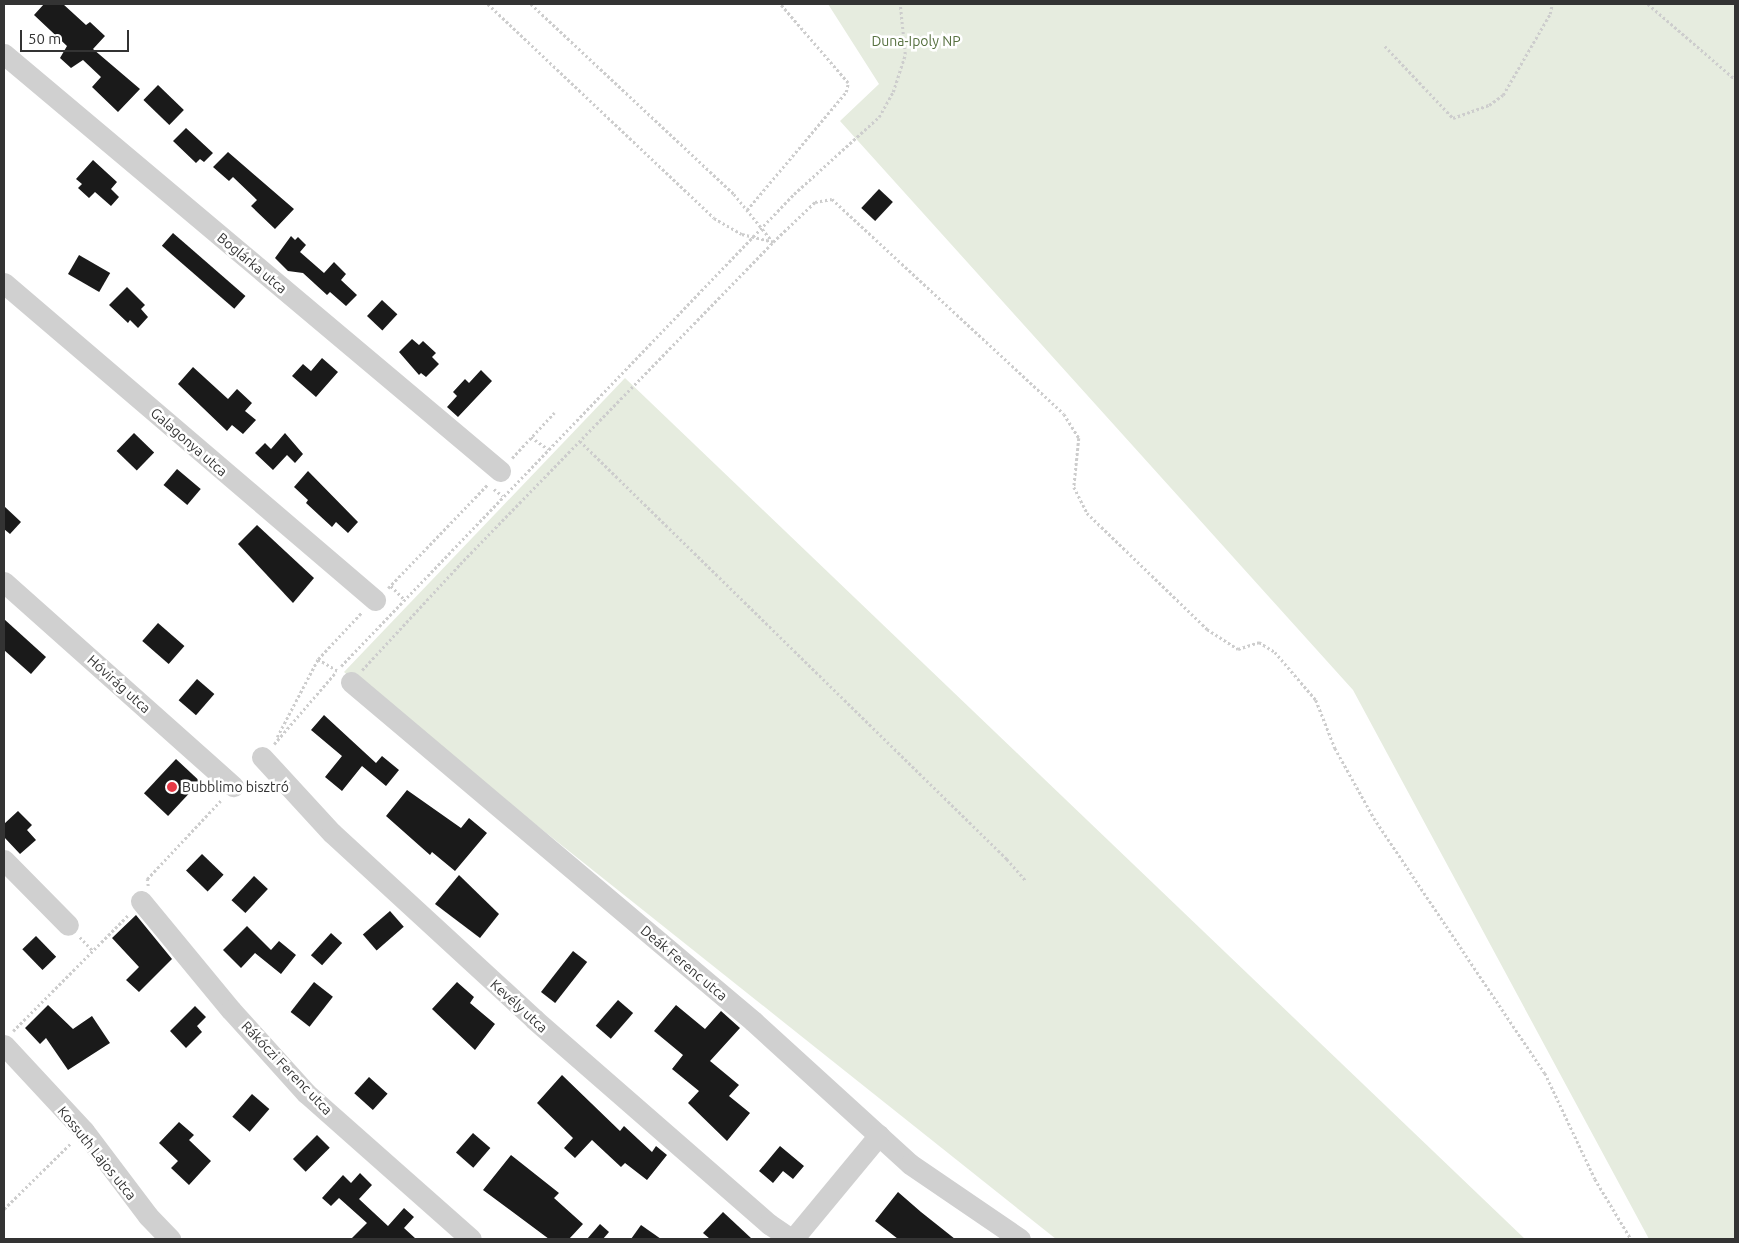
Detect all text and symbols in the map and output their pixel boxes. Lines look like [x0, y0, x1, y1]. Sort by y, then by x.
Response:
scale bar [22, 20, 131, 52]
text: 50 m [28, 30, 61, 47]
park label: Duna-Ipoly NP [871, 33, 961, 49]
street label: Boglárka utca [214, 229, 290, 297]
street label: Galagonya utca [147, 404, 231, 480]
street label: Hóvirág utca [84, 651, 154, 717]
place label: Bubblimo bisztró [182, 779, 289, 795]
marker: Bubblimo bisztró [166, 781, 178, 793]
street label: Deák Ferenc utca [637, 922, 731, 1004]
street label: Kevély utca [487, 976, 551, 1036]
street label: Rákóczi Ferenc utca [238, 1018, 336, 1118]
street label: Kossuth Lajos utca [54, 1103, 140, 1203]

